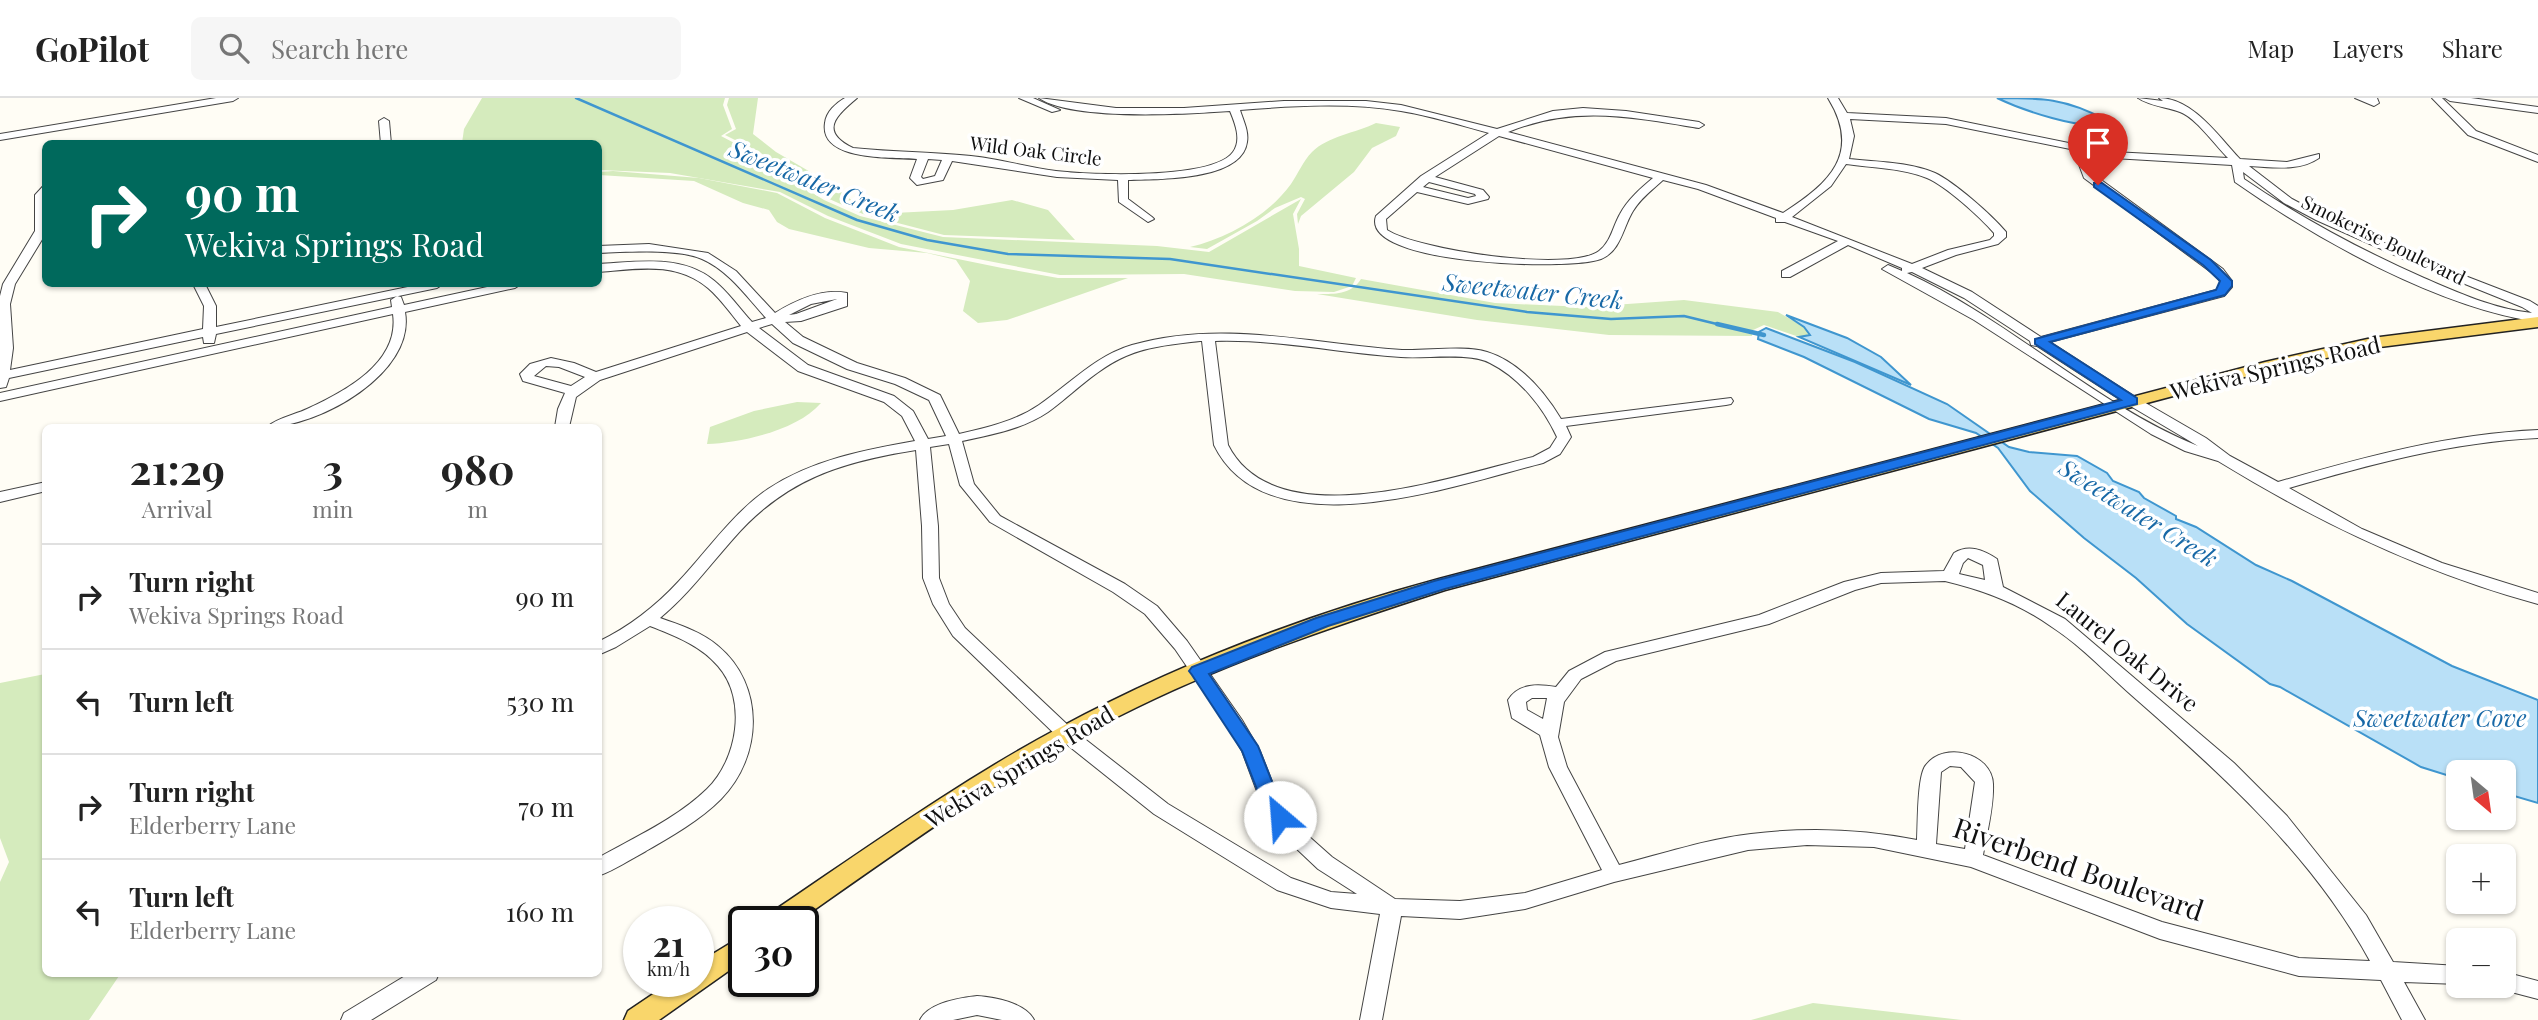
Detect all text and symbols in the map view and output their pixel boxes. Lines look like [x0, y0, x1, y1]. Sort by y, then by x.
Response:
search box [191, 17, 681, 80]
text: GoPilot [35, 26, 149, 70]
icon: search [215, 29, 253, 67]
text: Search here [271, 31, 408, 66]
text: Map [2248, 32, 2294, 64]
text: Layers [2332, 32, 2404, 64]
text: Share [2442, 32, 2503, 64]
pin [2068, 113, 2128, 185]
icon: arrive [2079, 124, 2117, 162]
street label: Wild Oak Circle [968, 129, 1103, 171]
water label: Sweetwater Creek [724, 131, 905, 229]
text: 90 m [185, 159, 299, 224]
icon: right [70, 168, 161, 259]
street label: Smokerise Boulevard [2298, 188, 2470, 290]
text: Wekiva Springs Road [185, 222, 484, 265]
water label: Sweetwater Creek [1440, 265, 1625, 315]
street label: Wekiva Springs Road [2166, 328, 2383, 406]
text: 21:29 [129, 440, 225, 496]
text: 3 [323, 440, 343, 496]
text: 980 [441, 440, 515, 496]
water label: Sweetwater Creek [2053, 450, 2224, 573]
text: Arrival [142, 493, 213, 524]
text: min [312, 493, 353, 524]
text: m [467, 493, 488, 524]
text: Turn right [129, 564, 255, 599]
icon: right [70, 578, 108, 616]
text: 90 m [516, 579, 574, 614]
street label: Laurel Oak Drive [2050, 584, 2206, 718]
text: Wekiva Springs Road [129, 599, 344, 630]
icon: left [70, 683, 108, 721]
text: Turn left [129, 684, 234, 719]
text: 530 m [506, 684, 574, 719]
street label: Wekiva Springs Road [918, 697, 1119, 835]
water label: Sweetwater Cove [2353, 701, 2526, 733]
north arrow [2446, 760, 2516, 830]
map controls [2446, 760, 2516, 998]
text: Turn right [129, 774, 255, 809]
position arrow [1243, 780, 1317, 854]
icon: right [70, 788, 108, 826]
text: 70 m [518, 789, 574, 824]
street label: Riverbend Boulevard [1949, 808, 2209, 928]
text: Elderberry Lane [129, 809, 296, 840]
button: + [2446, 844, 2516, 914]
text: Turn left [129, 879, 234, 914]
icon: left [70, 893, 108, 931]
text: 160 m [506, 894, 574, 929]
speed limit sign: 30 [728, 906, 819, 997]
text: Elderberry Lane [129, 914, 296, 945]
text: 21 [653, 919, 684, 966]
button: − [2446, 928, 2516, 998]
text: km/h [647, 957, 690, 981]

